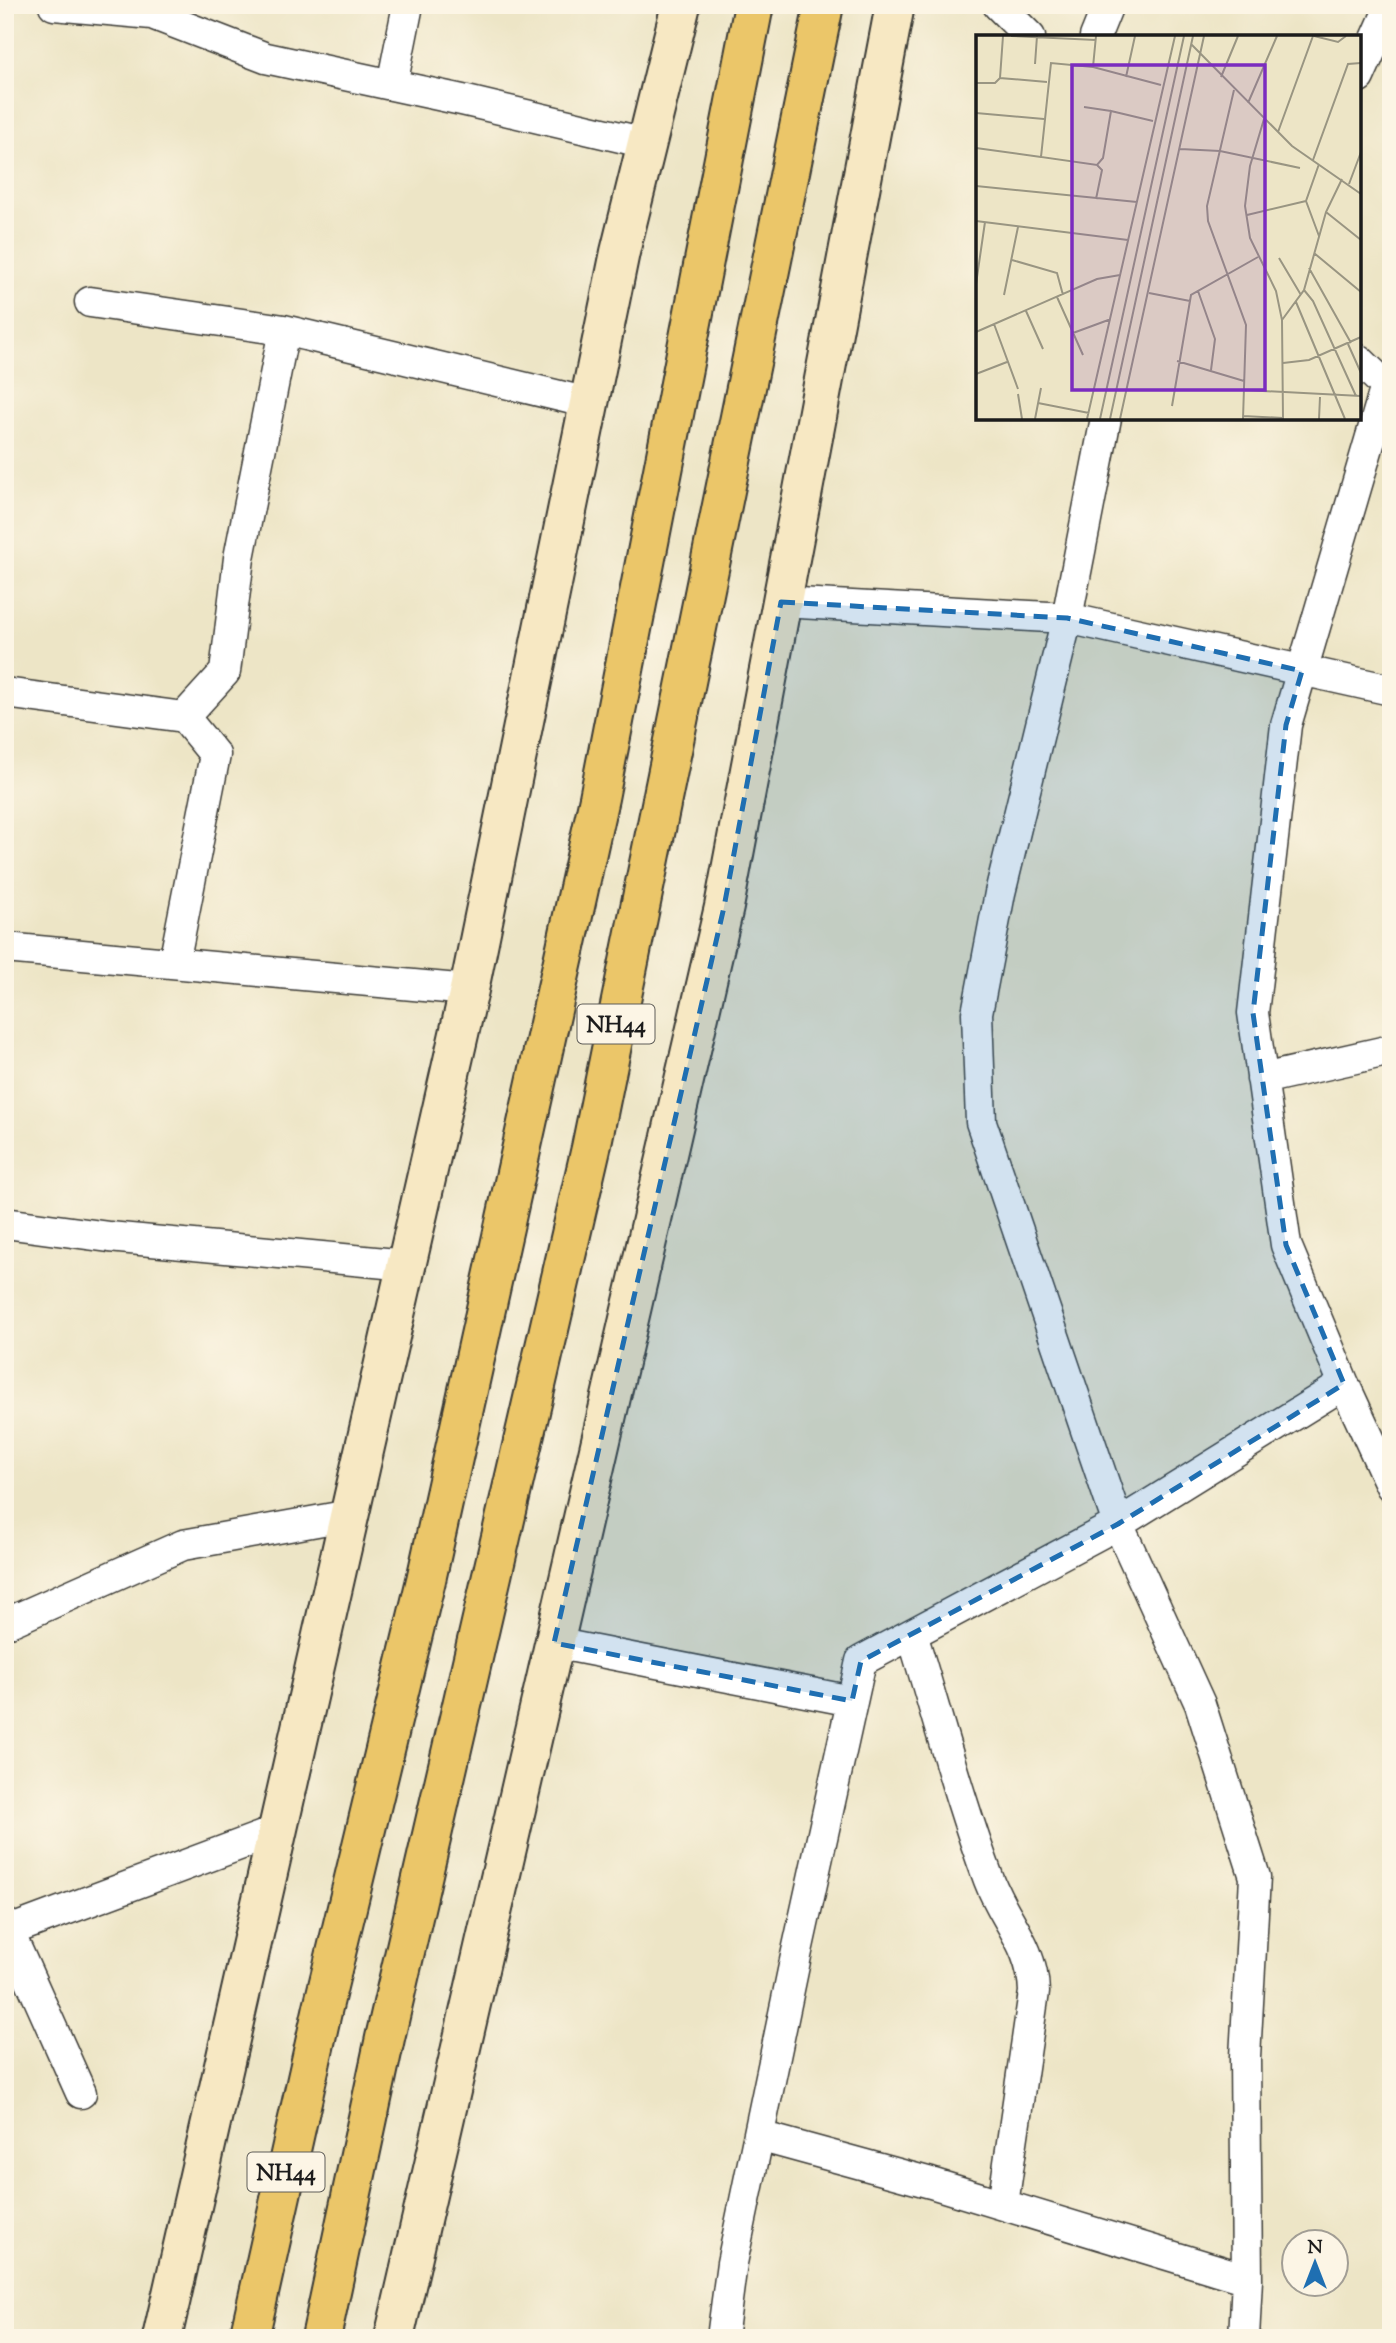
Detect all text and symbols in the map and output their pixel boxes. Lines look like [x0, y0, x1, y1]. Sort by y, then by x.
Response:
inset map [976, 35, 1361, 420]
road number: NH44 [578, 1004, 654, 1044]
road number: NH44 [247, 2152, 324, 2192]
north arrow [1280, 2228, 1350, 2298]
text: N [1307, 2235, 1323, 2262]

